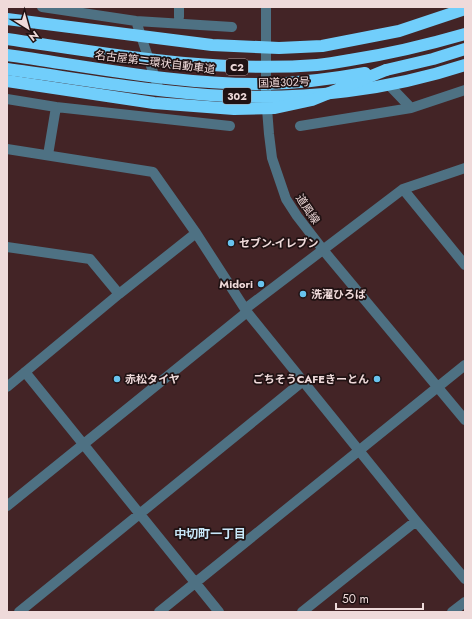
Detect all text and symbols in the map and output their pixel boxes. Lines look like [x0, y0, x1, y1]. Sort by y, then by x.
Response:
north arrow [8, 8, 48, 48]
text: N [26, 27, 42, 45]
street label: 名古屋第二環状自動車道 [94, 47, 216, 77]
road number: C2 [226, 59, 248, 75]
street label: 国道302号 [258, 73, 310, 91]
road number: 302 [223, 88, 251, 104]
street label: 道風線 [292, 191, 324, 227]
place label: セブン-イレブン [239, 235, 318, 251]
marker: セブン-イレブン [226, 238, 236, 248]
place label: Midori [219, 276, 253, 292]
marker: Midori [256, 279, 266, 289]
place label: 洗濯ひろば [311, 286, 366, 302]
marker: 洗濯ひろば [298, 289, 308, 299]
place label: 赤松タイヤ [125, 371, 180, 387]
place label: ごちそうCAFEきーとん [253, 371, 369, 387]
marker: 赤松タイヤ [112, 374, 122, 384]
marker: ごちそうCAFEきーとん [372, 374, 382, 384]
district label: 中切町一丁目 [174, 525, 246, 543]
scale bar [336, 585, 423, 611]
text: 50 m [342, 590, 369, 608]

